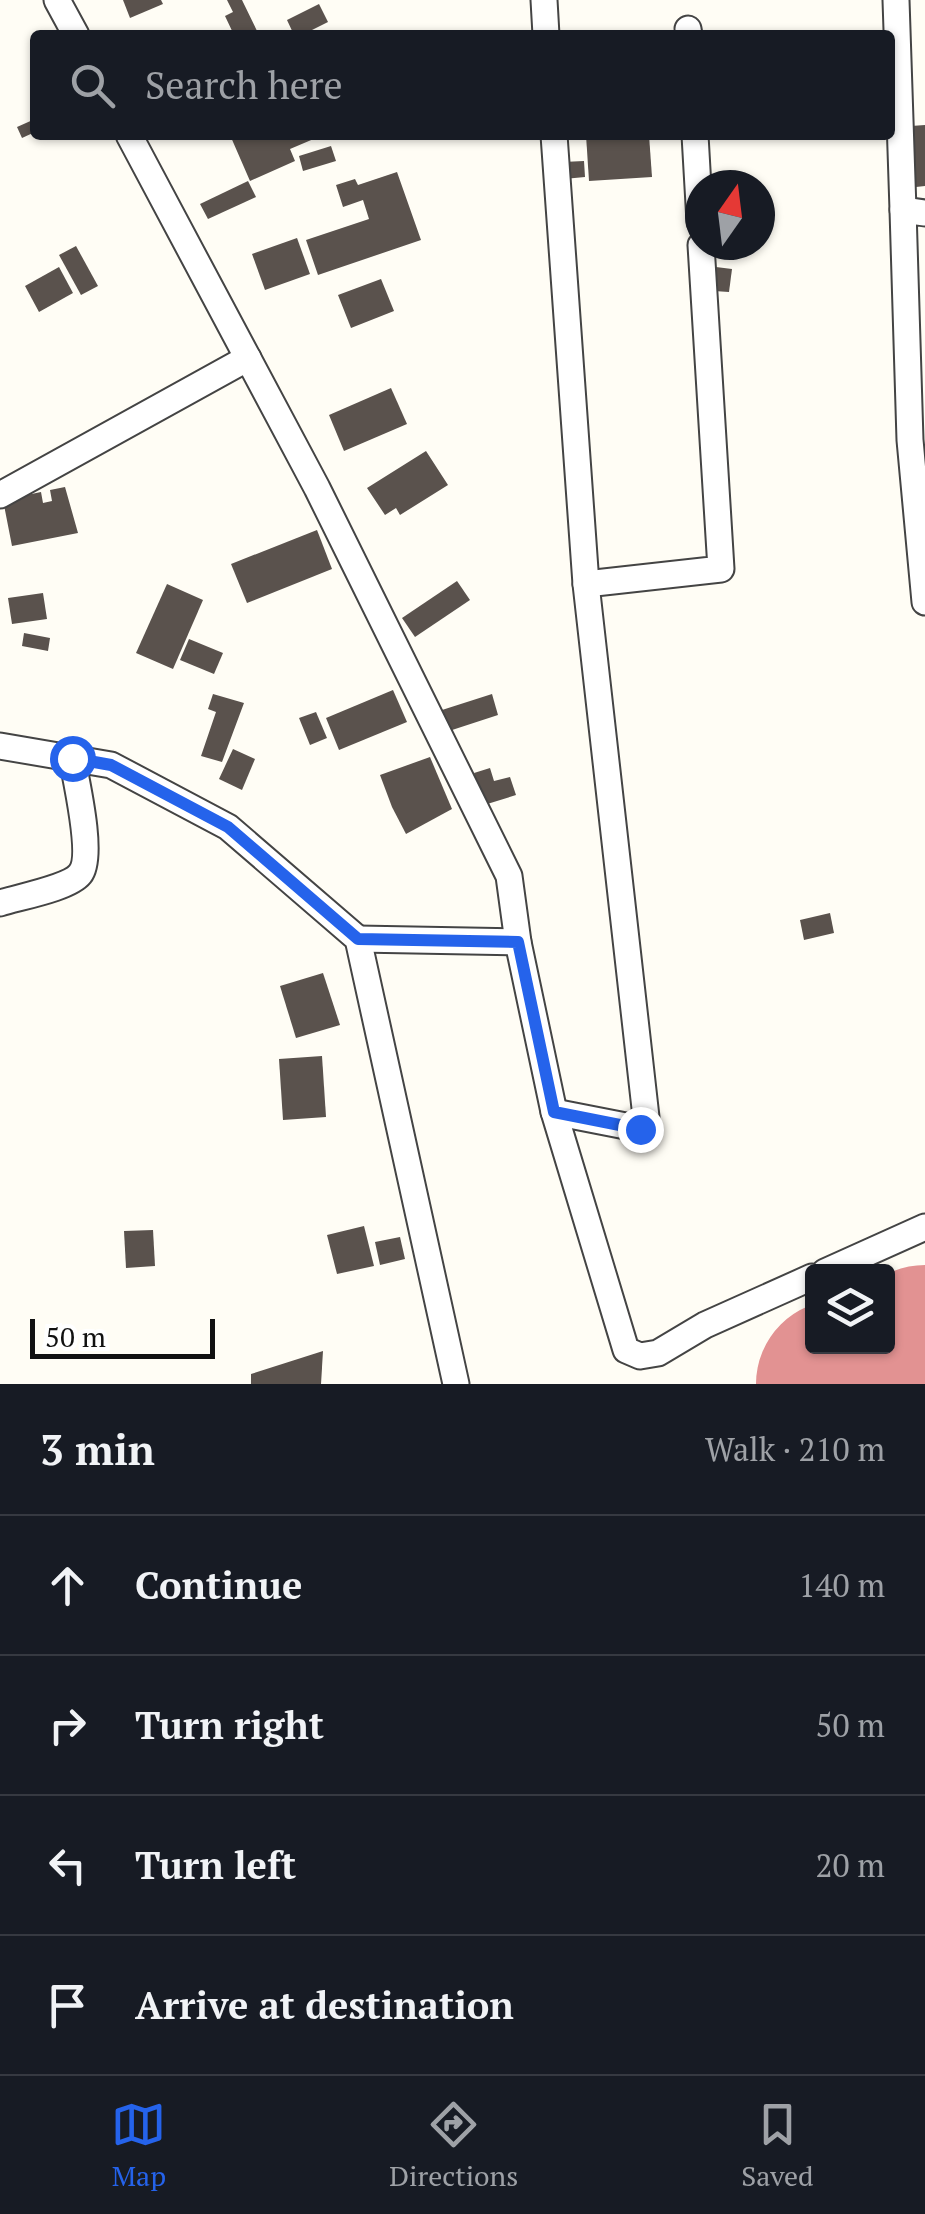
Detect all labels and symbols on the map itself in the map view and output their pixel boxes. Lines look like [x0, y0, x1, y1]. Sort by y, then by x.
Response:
north arrow [685, 170, 775, 260]
route start [50, 736, 96, 782]
route end [618, 1107, 664, 1153]
scale bar [30, 1314, 215, 1358]

